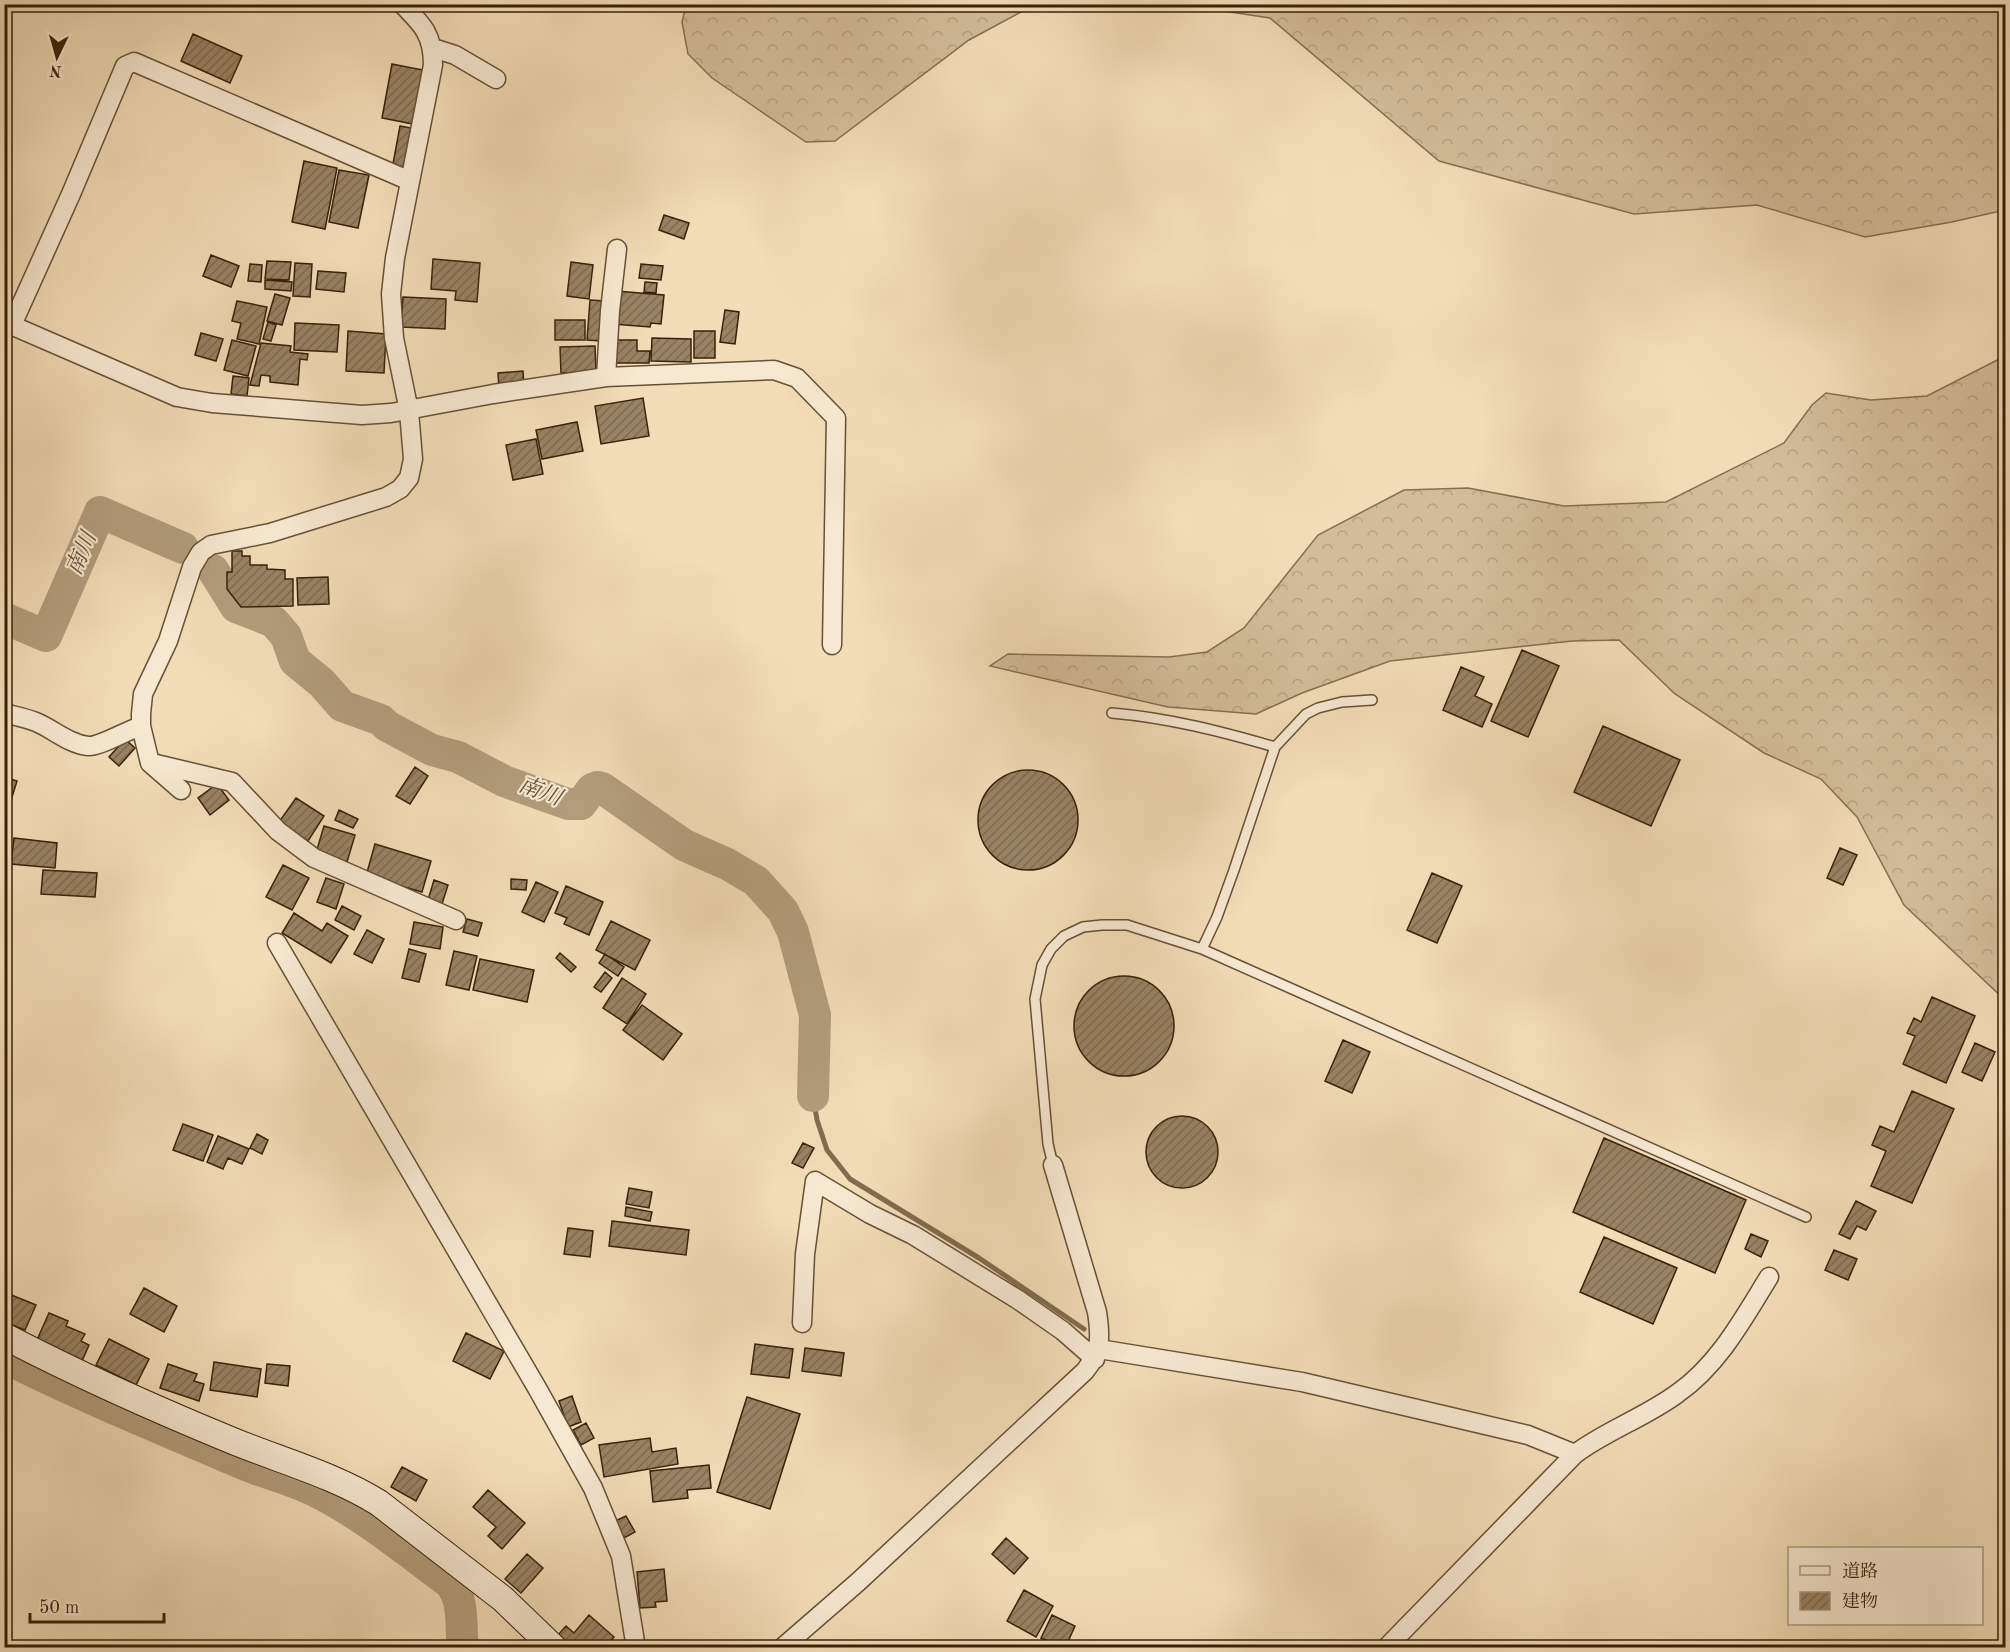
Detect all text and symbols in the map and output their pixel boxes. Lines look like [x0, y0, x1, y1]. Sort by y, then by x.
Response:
north arrow [27, 27, 87, 87]
text: N [48, 61, 63, 78]
water label: 南川 [61, 527, 102, 579]
water label: 南川 [516, 772, 567, 811]
legend [1788, 1547, 1983, 1625]
text: 道路 [1842, 1561, 1878, 1581]
scale bar [30, 1586, 164, 1624]
text: 建物 [1842, 1591, 1878, 1611]
text: 50 m [39, 1599, 79, 1617]

